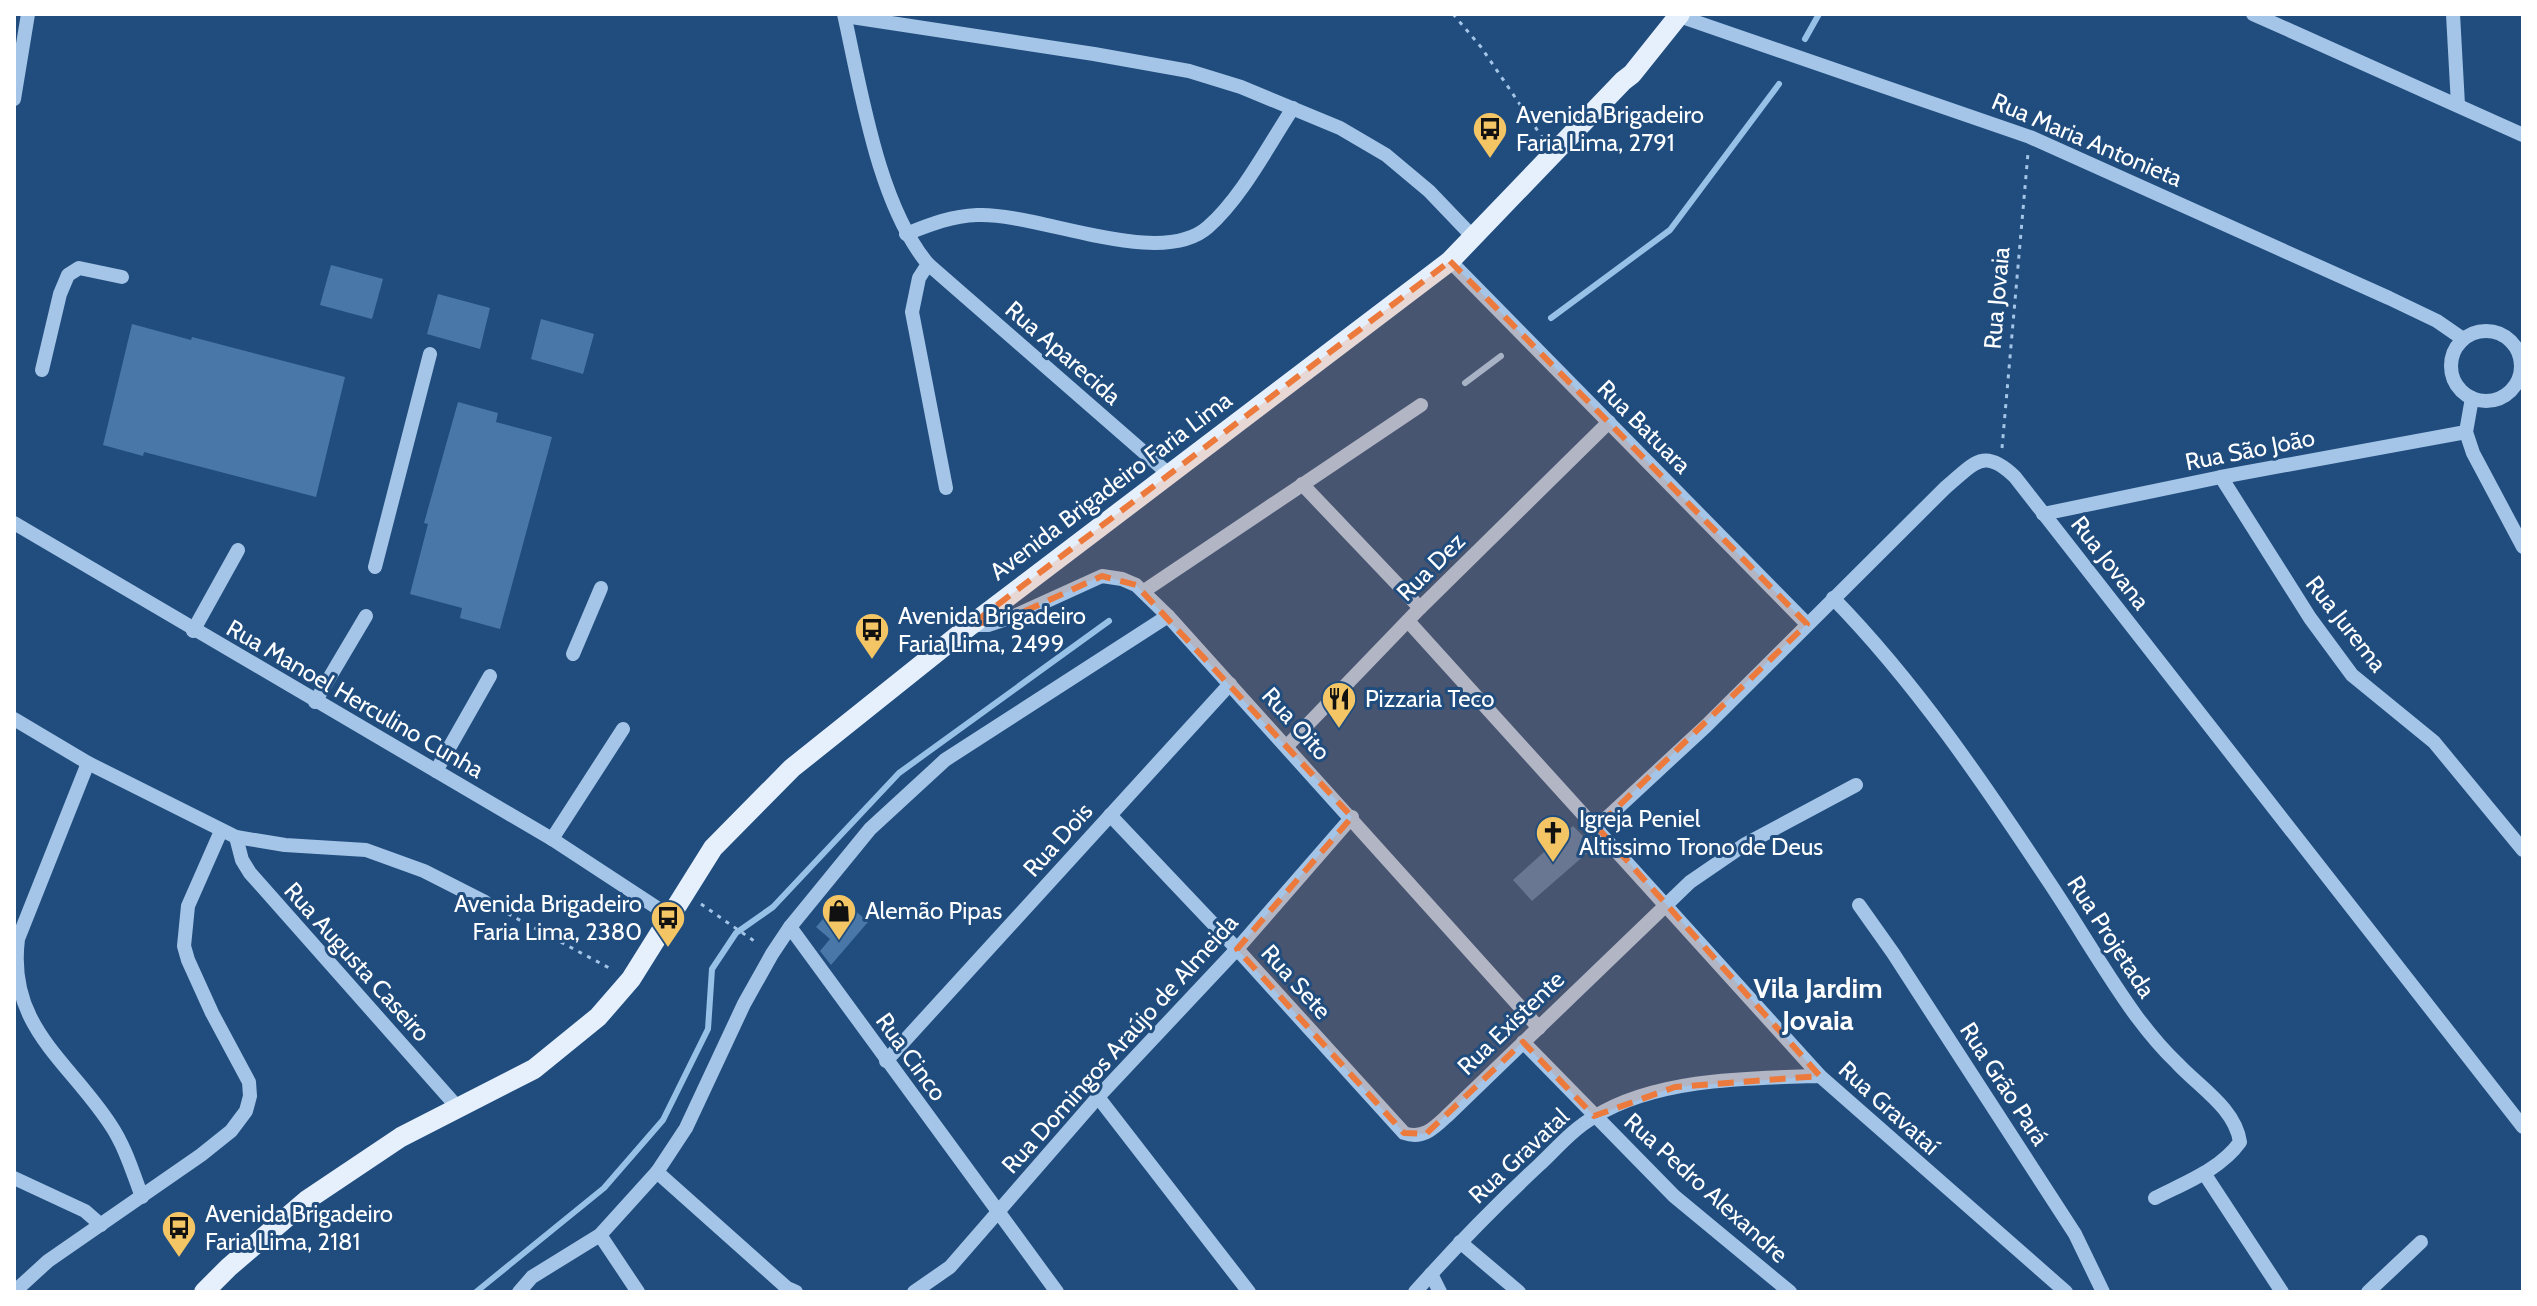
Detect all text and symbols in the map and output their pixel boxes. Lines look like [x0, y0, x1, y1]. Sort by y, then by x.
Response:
street label: Rua Maria Antonieta [1988, 86, 2187, 193]
place label: Avenida Brigadeiro Faria Lima, 2791 [1516, 100, 1704, 157]
bus stop icon: Avenida Brigadeiro Faria Lima, 2791 [1471, 110, 1509, 160]
street label: Rua Jovaia [1978, 245, 2015, 350]
street label: Rua Aparecida [1000, 295, 1127, 411]
street label: Rua Batuara [1592, 374, 1698, 480]
street label: Avenida Brigadeiro Faria Lima [984, 385, 1238, 586]
street label: Rua São João [2183, 423, 2317, 476]
street label: Rua Jovana [2065, 510, 2156, 616]
street label: Rua Dez [1390, 526, 1471, 607]
street label: Rua Jurema [2300, 570, 2393, 678]
place label: Avenida Brigadeiro Faria Lima, 2499 [898, 601, 1086, 658]
bus stop icon: Avenida Brigadeiro Faria Lima, 2499 [853, 611, 891, 661]
street label: Rua Manoel Herculino Cunha [222, 613, 489, 784]
restaurant icon: Pizzaria Teco [1320, 680, 1358, 730]
street label: Rua Oito [1256, 681, 1337, 766]
place label: Pizzaria Teco [1365, 684, 1495, 713]
street label: Rua Dois [1017, 797, 1098, 883]
place label: Igreja Peniel Altissimo Trono de Deus [1579, 804, 1823, 861]
church icon: Igreja Peniel Altissimo Trono de Deus [1534, 814, 1572, 864]
street label: Rua Projetada [2061, 870, 2162, 1004]
street label: Rua Augusta Caseiro [278, 876, 437, 1047]
place label: Avenida Brigadeiro Faria Lima, 2380 [454, 889, 642, 946]
shop icon: Alemão Pipas [820, 892, 858, 942]
place label: Alemão Pipas [865, 896, 1002, 925]
bus stop icon: Avenida Brigadeiro Faria Lima, 2380 [649, 899, 687, 949]
street label: Rua Domingos Araújo de Almeida [996, 908, 1244, 1179]
street label: Rua Sete [1255, 938, 1337, 1025]
street label: Rua Existente [1451, 965, 1570, 1081]
district label: Vila Jardim Jovaia [1753, 971, 1883, 1037]
street label: Rua Cinco [870, 1007, 953, 1106]
street label: Rua Grão Pará [1954, 1017, 2055, 1151]
street label: Rua Gravataí [1833, 1055, 1946, 1160]
street label: Rua Gravatal [1463, 1102, 1575, 1209]
street label: Rua Pedro Alexandre [1619, 1107, 1794, 1269]
place label: Avenida Brigadeiro Faria Lima, 2181 [205, 1199, 393, 1256]
bus stop icon: Avenida Brigadeiro Faria Lima, 2181 [160, 1209, 198, 1259]

